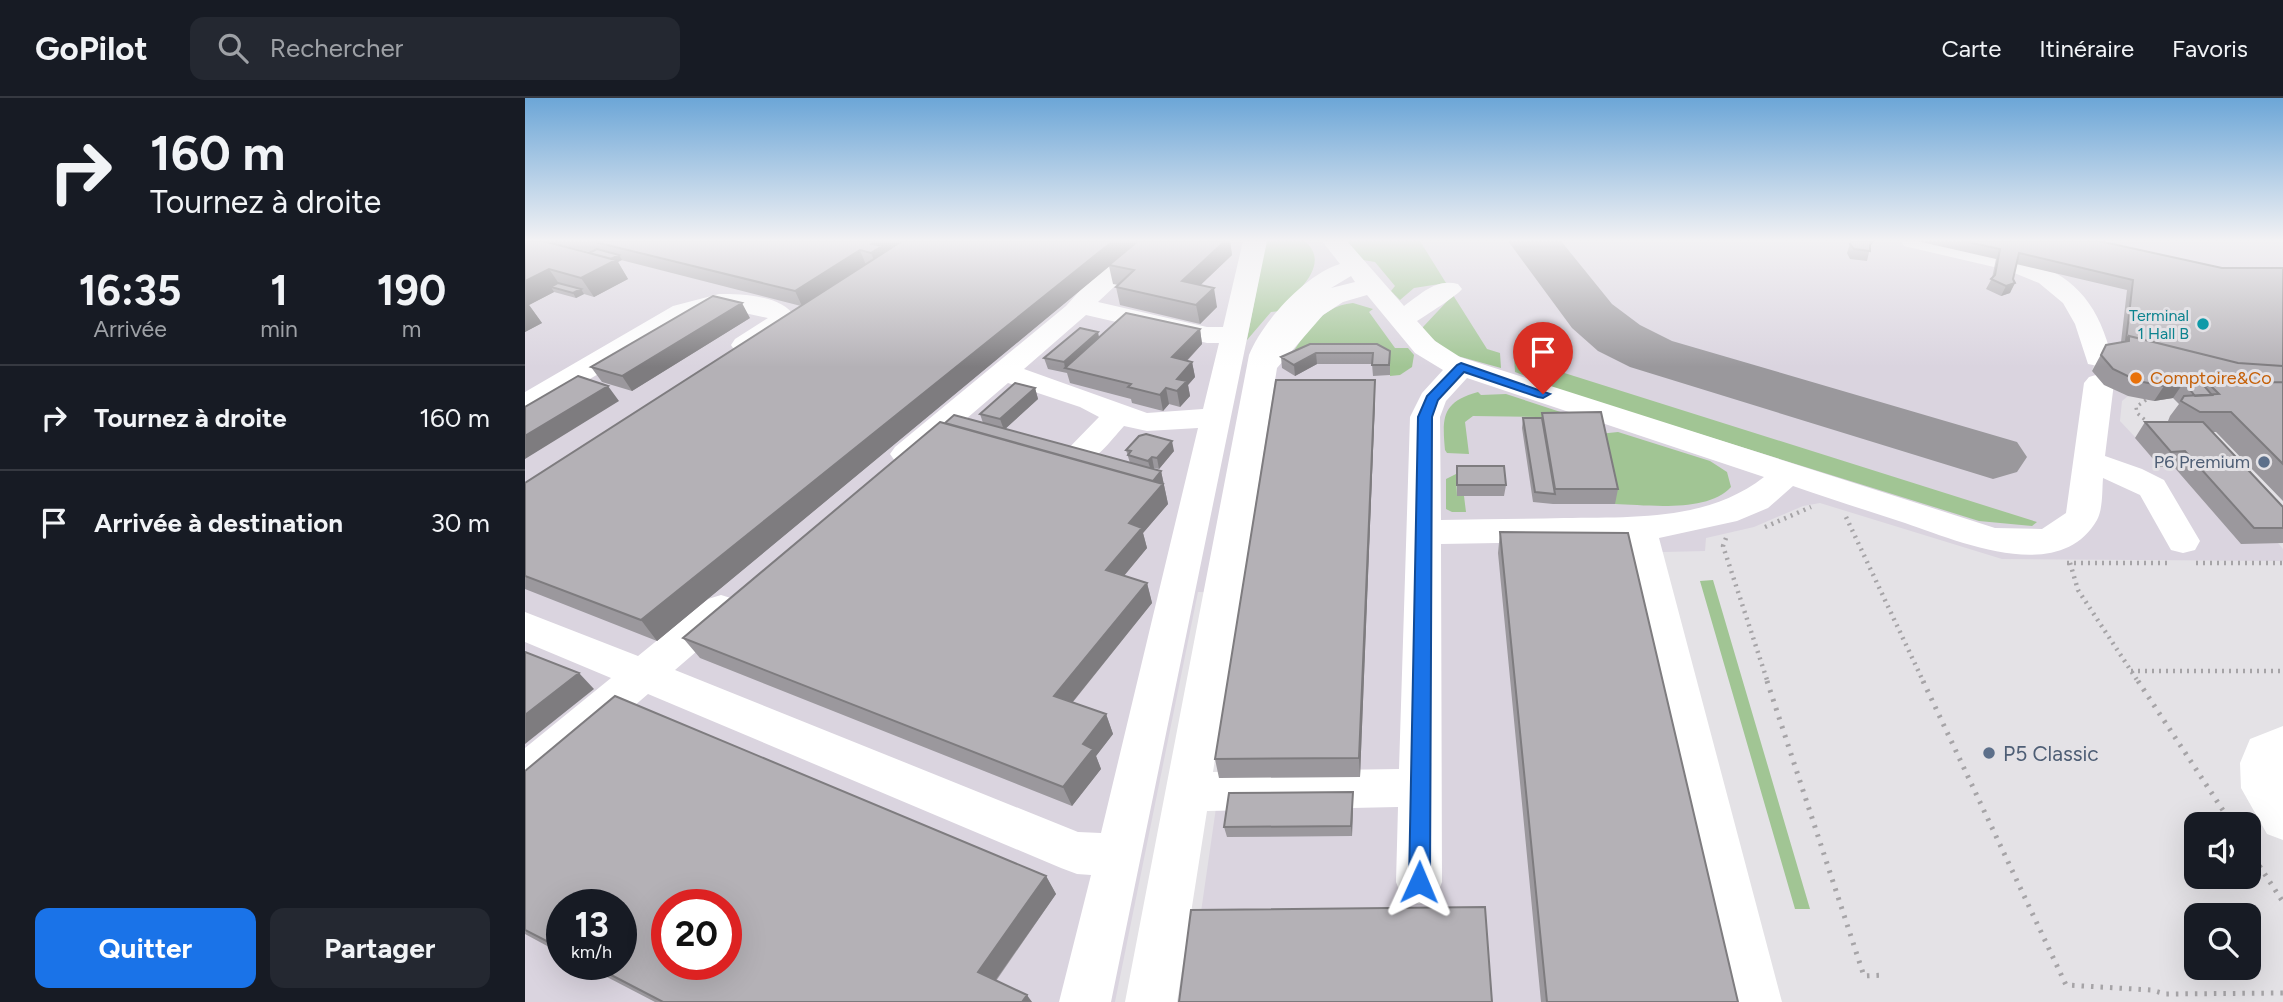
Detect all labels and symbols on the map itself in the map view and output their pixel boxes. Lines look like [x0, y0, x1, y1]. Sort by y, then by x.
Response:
place label: Terminal 1 Hall B [2129, 306, 2189, 343]
marker: Terminal 1 Hall B [2195, 316, 2211, 332]
pin [1513, 322, 1573, 394]
place label: Comptoire&Co [2150, 367, 2272, 389]
marker: Comptoire&Co [2128, 370, 2144, 386]
place label: P6 Premium [2154, 451, 2250, 473]
marker: P6 Premium [2256, 454, 2272, 470]
place label: P5 Classic [2003, 741, 2099, 766]
marker: P5 Classic [1981, 745, 1997, 761]
position arrow [1382, 845, 1456, 919]
speed limit sign: 20 [651, 889, 742, 980]

